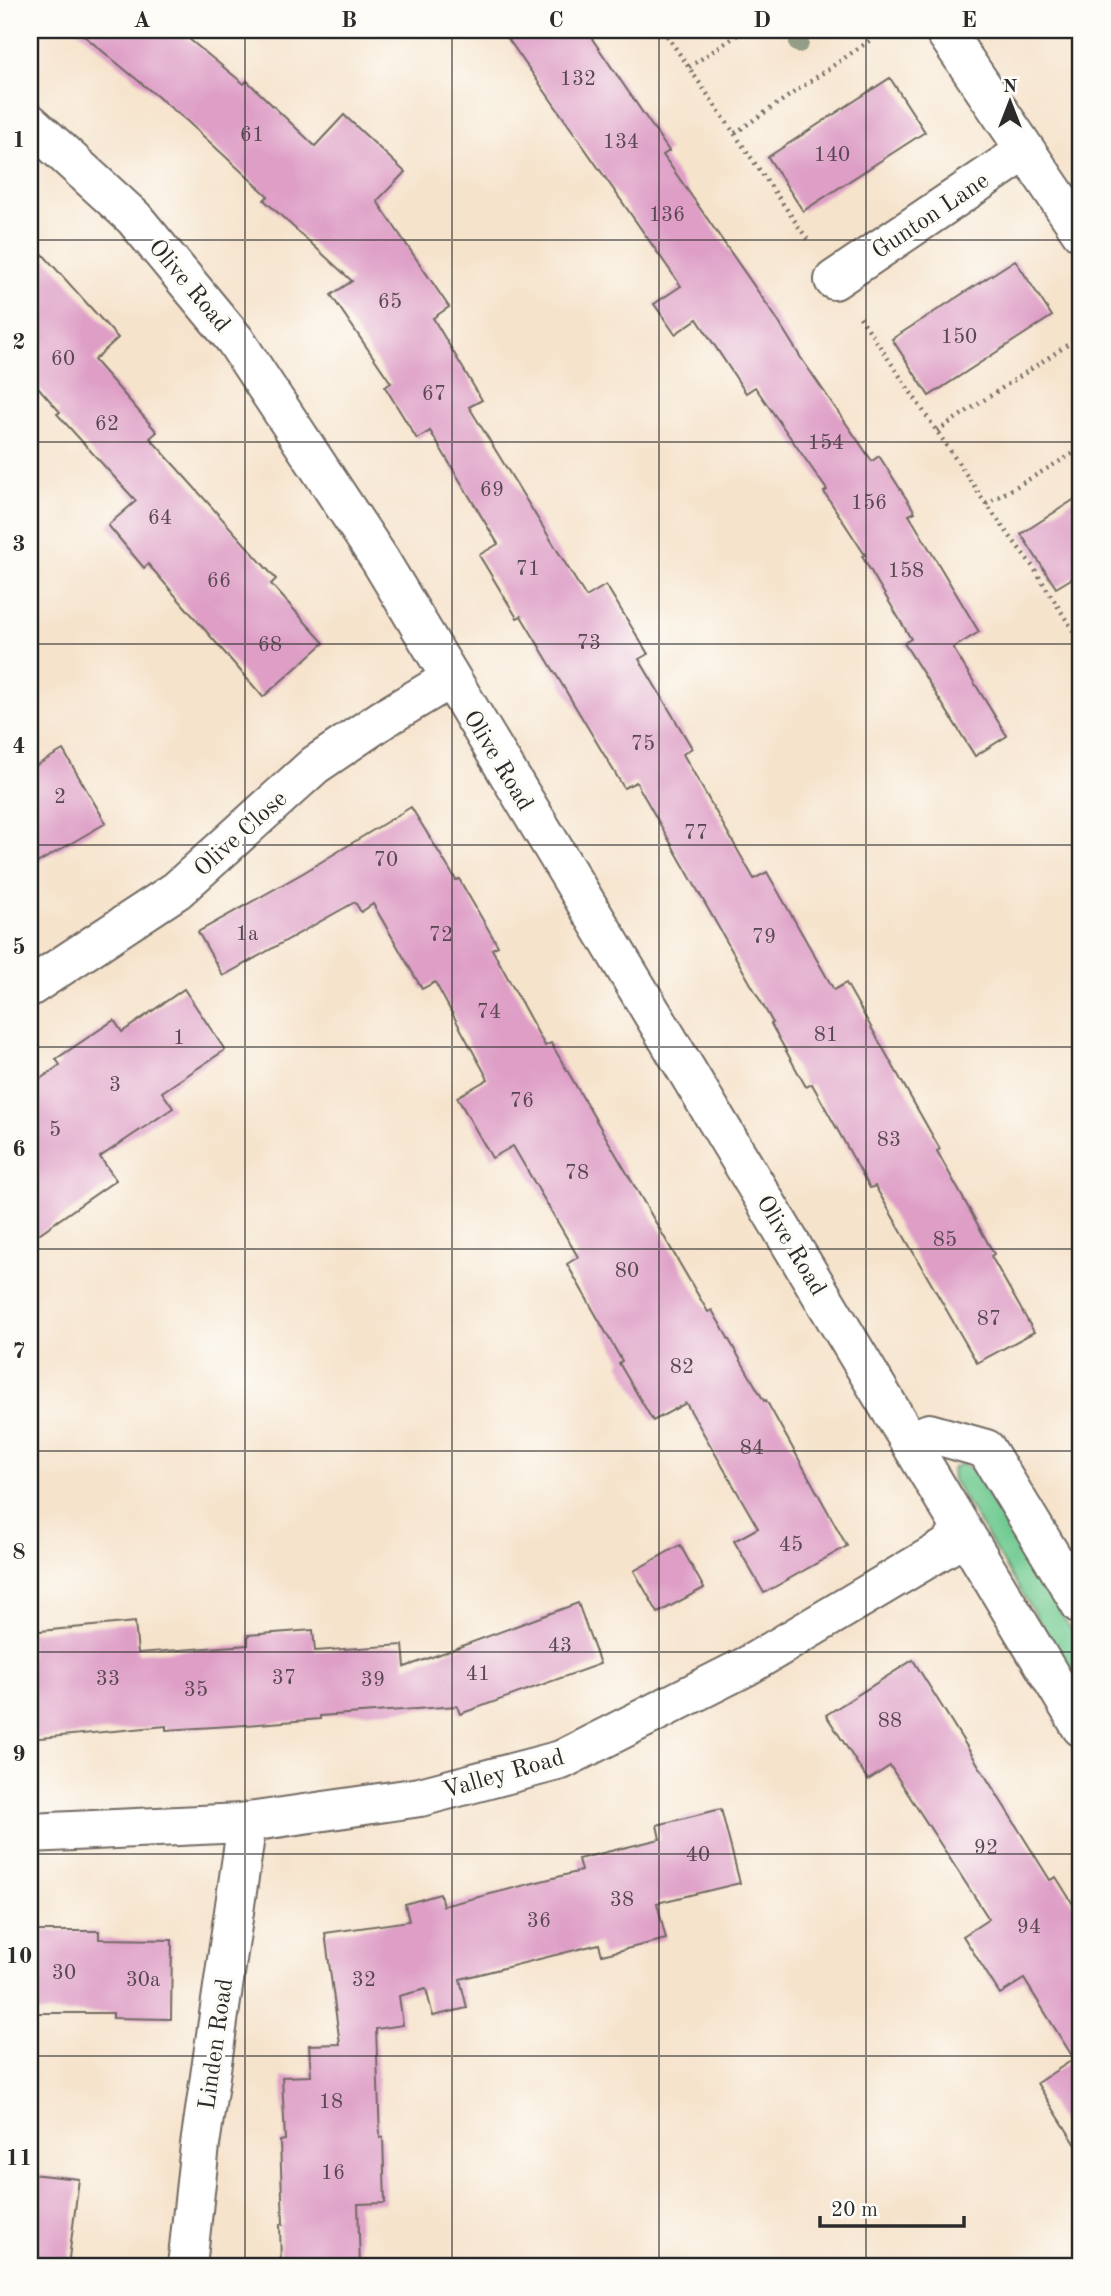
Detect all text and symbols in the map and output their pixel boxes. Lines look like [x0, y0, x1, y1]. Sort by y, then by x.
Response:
text: A [133, 9, 151, 32]
text: B [341, 9, 357, 32]
text: C [548, 9, 564, 32]
text: D [753, 9, 771, 32]
text: E [961, 9, 977, 32]
north arrow [974, 66, 1044, 136]
house number: 132 [560, 69, 596, 90]
text: N [1003, 78, 1018, 97]
house number: 61 [240, 125, 264, 146]
text: 1 [12, 129, 26, 152]
house number: 134 [603, 132, 639, 153]
house number: 140 [814, 145, 850, 166]
street label: Gunton Lane [868, 169, 994, 264]
house number: 136 [649, 205, 685, 226]
street label: Olive Road [143, 235, 234, 337]
house number: 65 [378, 292, 402, 313]
house number: 150 [941, 327, 977, 348]
text: 2 [12, 331, 26, 354]
house number: 60 [51, 349, 75, 370]
house number: 67 [422, 384, 446, 405]
house number: 62 [95, 414, 119, 435]
house number: 154 [808, 433, 844, 454]
house number: 69 [480, 480, 504, 501]
house number: 156 [851, 493, 887, 514]
house number: 64 [148, 508, 172, 529]
text: 3 [12, 533, 26, 556]
house number: 71 [516, 559, 540, 580]
house number: 158 [888, 561, 924, 582]
house number: 66 [207, 571, 231, 592]
house number: 73 [577, 633, 601, 654]
house number: 68 [258, 635, 282, 656]
street label: Olive Road [458, 707, 537, 815]
house number: 75 [631, 734, 655, 755]
text: 4 [12, 735, 26, 758]
house number: 2 [54, 787, 66, 808]
street label: Olive Close [191, 787, 292, 882]
house number: 77 [684, 823, 708, 844]
house number: 70 [374, 850, 398, 871]
house number: 1a [236, 924, 258, 945]
house number: 72 [429, 925, 453, 946]
house number: 79 [752, 927, 776, 948]
text: 5 [12, 936, 26, 959]
house number: 74 [477, 1002, 501, 1023]
house number: 81 [814, 1025, 838, 1046]
house number: 1 [173, 1028, 185, 1049]
house number: 3 [109, 1075, 121, 1096]
house number: 76 [510, 1091, 534, 1112]
house number: 5 [49, 1120, 61, 1141]
house number: 83 [877, 1130, 901, 1151]
text: 6 [12, 1138, 26, 1161]
house number: 78 [565, 1163, 589, 1184]
street label: Olive Road [751, 1192, 830, 1300]
house number: 85 [933, 1230, 957, 1251]
house number: 80 [615, 1261, 639, 1282]
house number: 87 [977, 1309, 1001, 1330]
text: 7 [12, 1340, 26, 1363]
house number: 82 [670, 1357, 694, 1378]
house number: 84 [740, 1438, 764, 1459]
house number: 45 [779, 1535, 803, 1556]
text: 8 [12, 1541, 26, 1564]
house number: 43 [548, 1636, 572, 1657]
house number: 41 [466, 1664, 490, 1685]
house number: 37 [272, 1668, 296, 1689]
house number: 33 [96, 1669, 120, 1690]
house number: 39 [361, 1670, 385, 1691]
house number: 35 [184, 1680, 208, 1701]
house number: 88 [878, 1711, 902, 1732]
text: 9 [12, 1743, 26, 1766]
street label: Valley Road [440, 1746, 567, 1804]
house number: 92 [974, 1838, 998, 1859]
house number: 40 [686, 1845, 710, 1866]
house number: 38 [610, 1890, 634, 1911]
house number: 36 [527, 1911, 551, 1932]
house number: 94 [1017, 1917, 1041, 1938]
text: 10 [6, 1945, 32, 1968]
house number: 30 [52, 1963, 76, 1984]
house number: 30a [126, 1970, 160, 1991]
house number: 32 [352, 1970, 376, 1991]
street label: Linden Road [196, 1977, 238, 2111]
house number: 18 [319, 2092, 343, 2113]
text: 11 [6, 2147, 32, 2170]
house number: 16 [321, 2163, 345, 2184]
scale bar [820, 2184, 964, 2228]
text: 20 m [831, 2200, 878, 2221]

